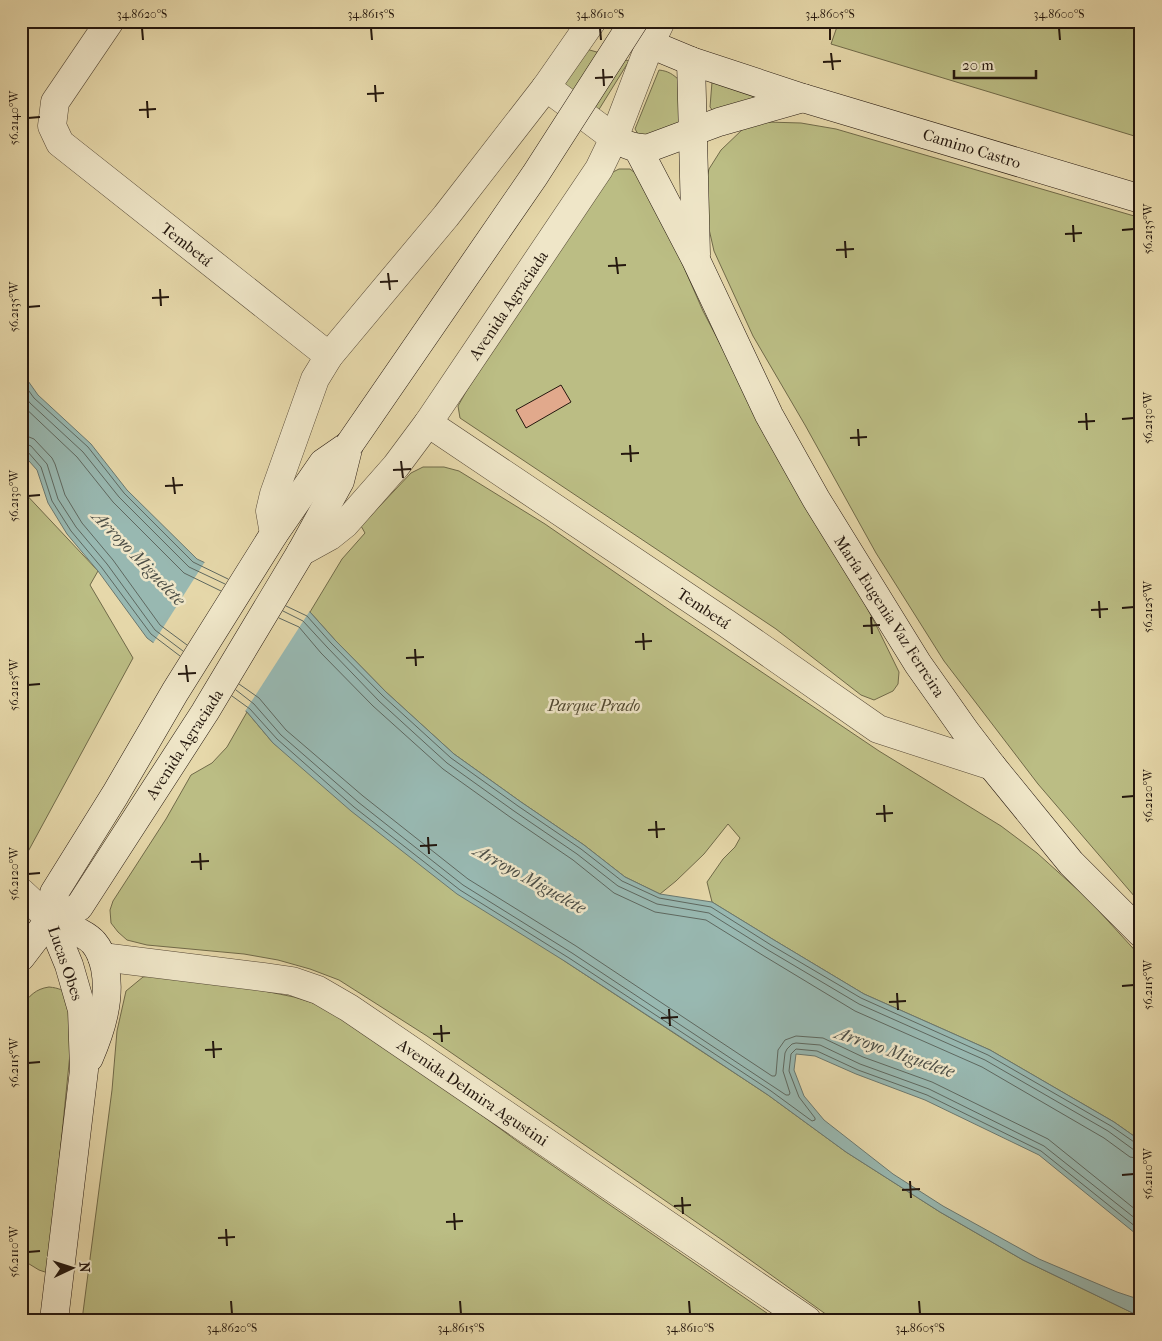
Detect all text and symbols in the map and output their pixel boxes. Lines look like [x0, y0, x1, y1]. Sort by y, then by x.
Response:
text: 34.8620°S [117, 7, 167, 21]
text: 34.8615°S [347, 7, 395, 21]
text: 34.8610°S [576, 7, 624, 21]
text: 34.8605°S [805, 7, 855, 21]
text: 34.8600°S [1034, 7, 1084, 21]
scale bar [954, 48, 1037, 80]
text: 20 m [962, 56, 994, 74]
text: 56.2140°W [7, 90, 21, 145]
street label: Camino Castro [921, 125, 1023, 172]
text: 56.2135°W [1141, 202, 1155, 254]
street label: Tembetá [157, 218, 217, 271]
street label: Avenida Agraciada [464, 247, 552, 364]
text: 56.2135°W [7, 280, 21, 332]
text: 56.2130°W [1141, 391, 1155, 444]
text: 56.2130°W [7, 469, 21, 522]
water label: Arroyo Miguelete [86, 505, 190, 611]
street label: María Eugenia Vaz Ferreira [830, 532, 949, 701]
text: 56.2125°W [1141, 580, 1155, 633]
street label: Tembetá [674, 584, 734, 633]
text: 56.2125°W [7, 658, 21, 711]
street label: Avenida Agraciada [141, 685, 227, 804]
park label: Parque Prado [547, 696, 641, 715]
text: 56.2120°W [1141, 768, 1155, 823]
water label: Arroyo Miguelete [469, 839, 590, 919]
text: 56.2120°W [7, 846, 21, 901]
street label: Lucas Obes [44, 924, 87, 1003]
text: 56.2115°W [1141, 959, 1155, 1010]
water label: Arroyo Miguelete [831, 1022, 958, 1083]
street label: Avenida Delmira Agustini [393, 1034, 552, 1150]
text: 56.2115°W [7, 1037, 21, 1088]
text: 56.2110°W [1141, 1147, 1155, 1200]
text: 56.2110°W [7, 1225, 21, 1278]
north arrow [48, 1244, 98, 1294]
text: N [76, 1261, 93, 1273]
text: 34.8620°S [207, 1321, 257, 1335]
text: 34.8615°S [437, 1321, 485, 1335]
text: 34.8610°S [666, 1321, 714, 1335]
text: 34.8605°S [895, 1321, 945, 1335]

